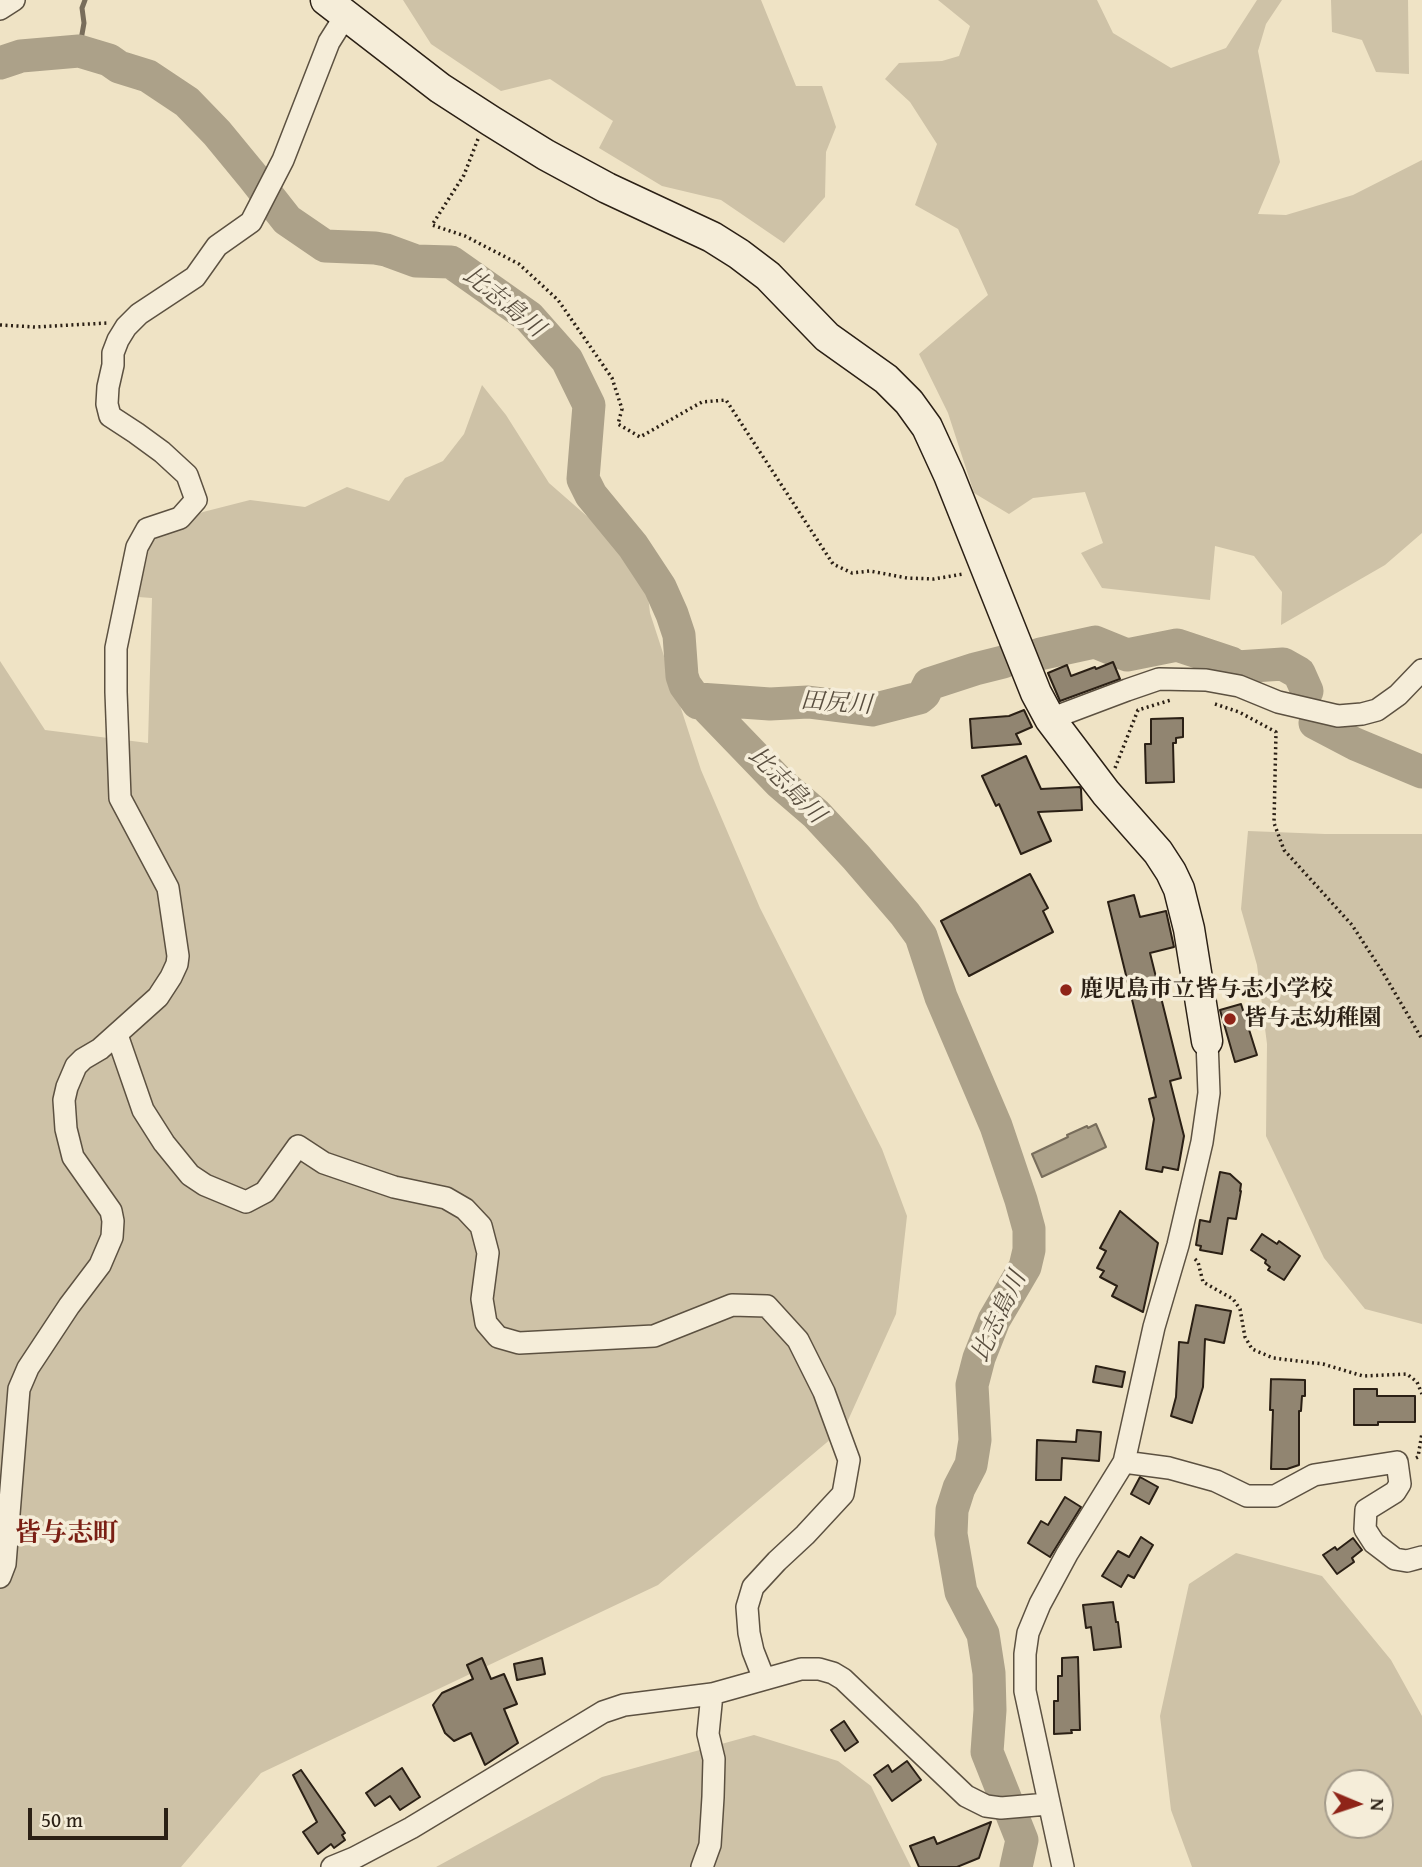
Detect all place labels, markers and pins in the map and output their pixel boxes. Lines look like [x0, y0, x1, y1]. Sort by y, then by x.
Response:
place label: 鹿児島市立皆与志小学校 [1080, 976, 1333, 1004]
marker: 鹿児島市立皆与志小学校 [1058, 982, 1074, 998]
place label: 皆与志幼稚園 [1244, 1005, 1382, 1033]
marker: 皆与志幼稚園 [1222, 1011, 1238, 1027]

